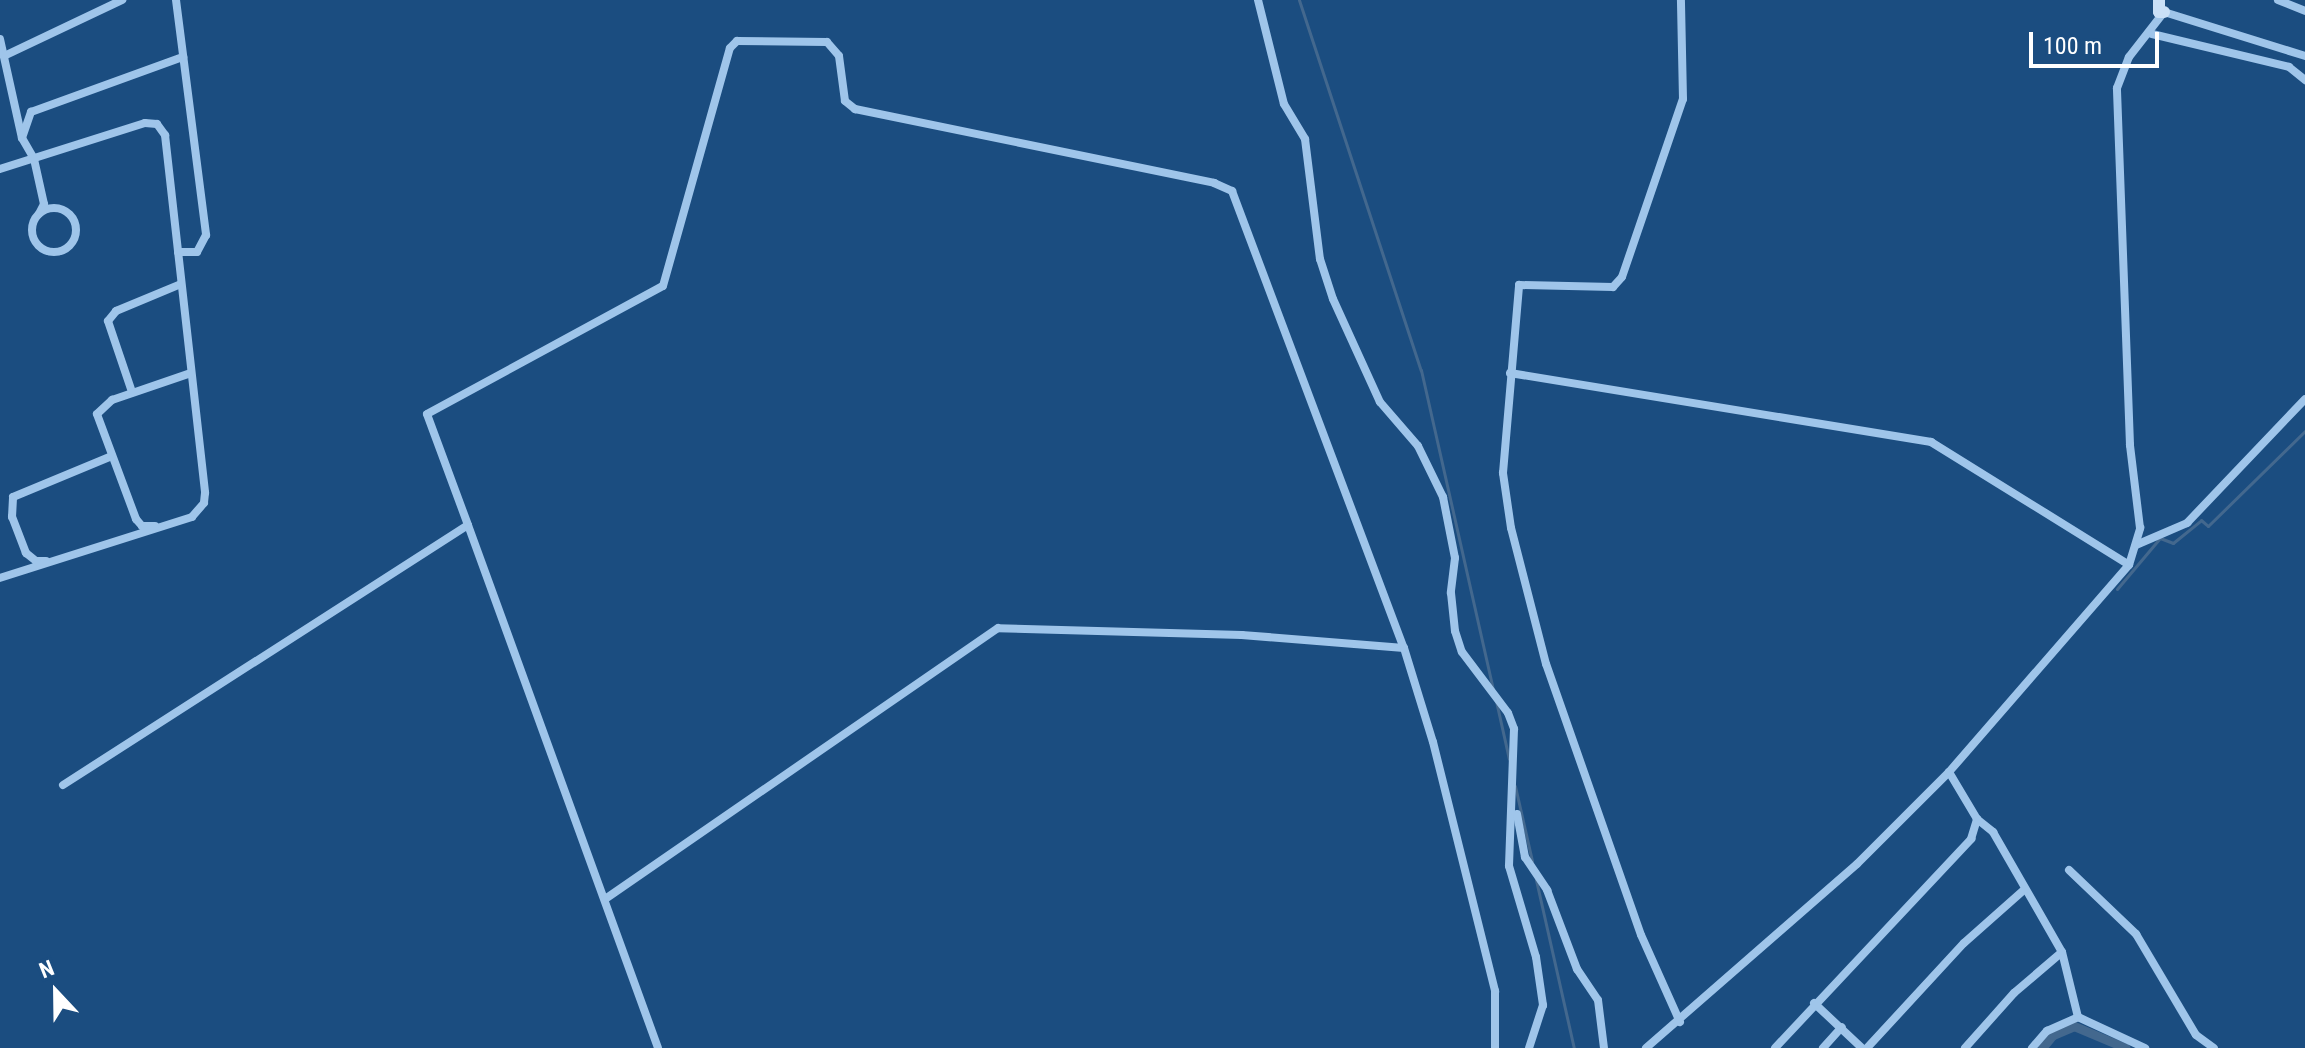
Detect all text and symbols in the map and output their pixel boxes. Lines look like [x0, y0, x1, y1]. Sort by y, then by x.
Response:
scale bar [2033, 16, 2163, 66]
text: 100 m [2043, 32, 2102, 60]
north arrow [16, 952, 96, 1032]
text: N [36, 955, 58, 983]

